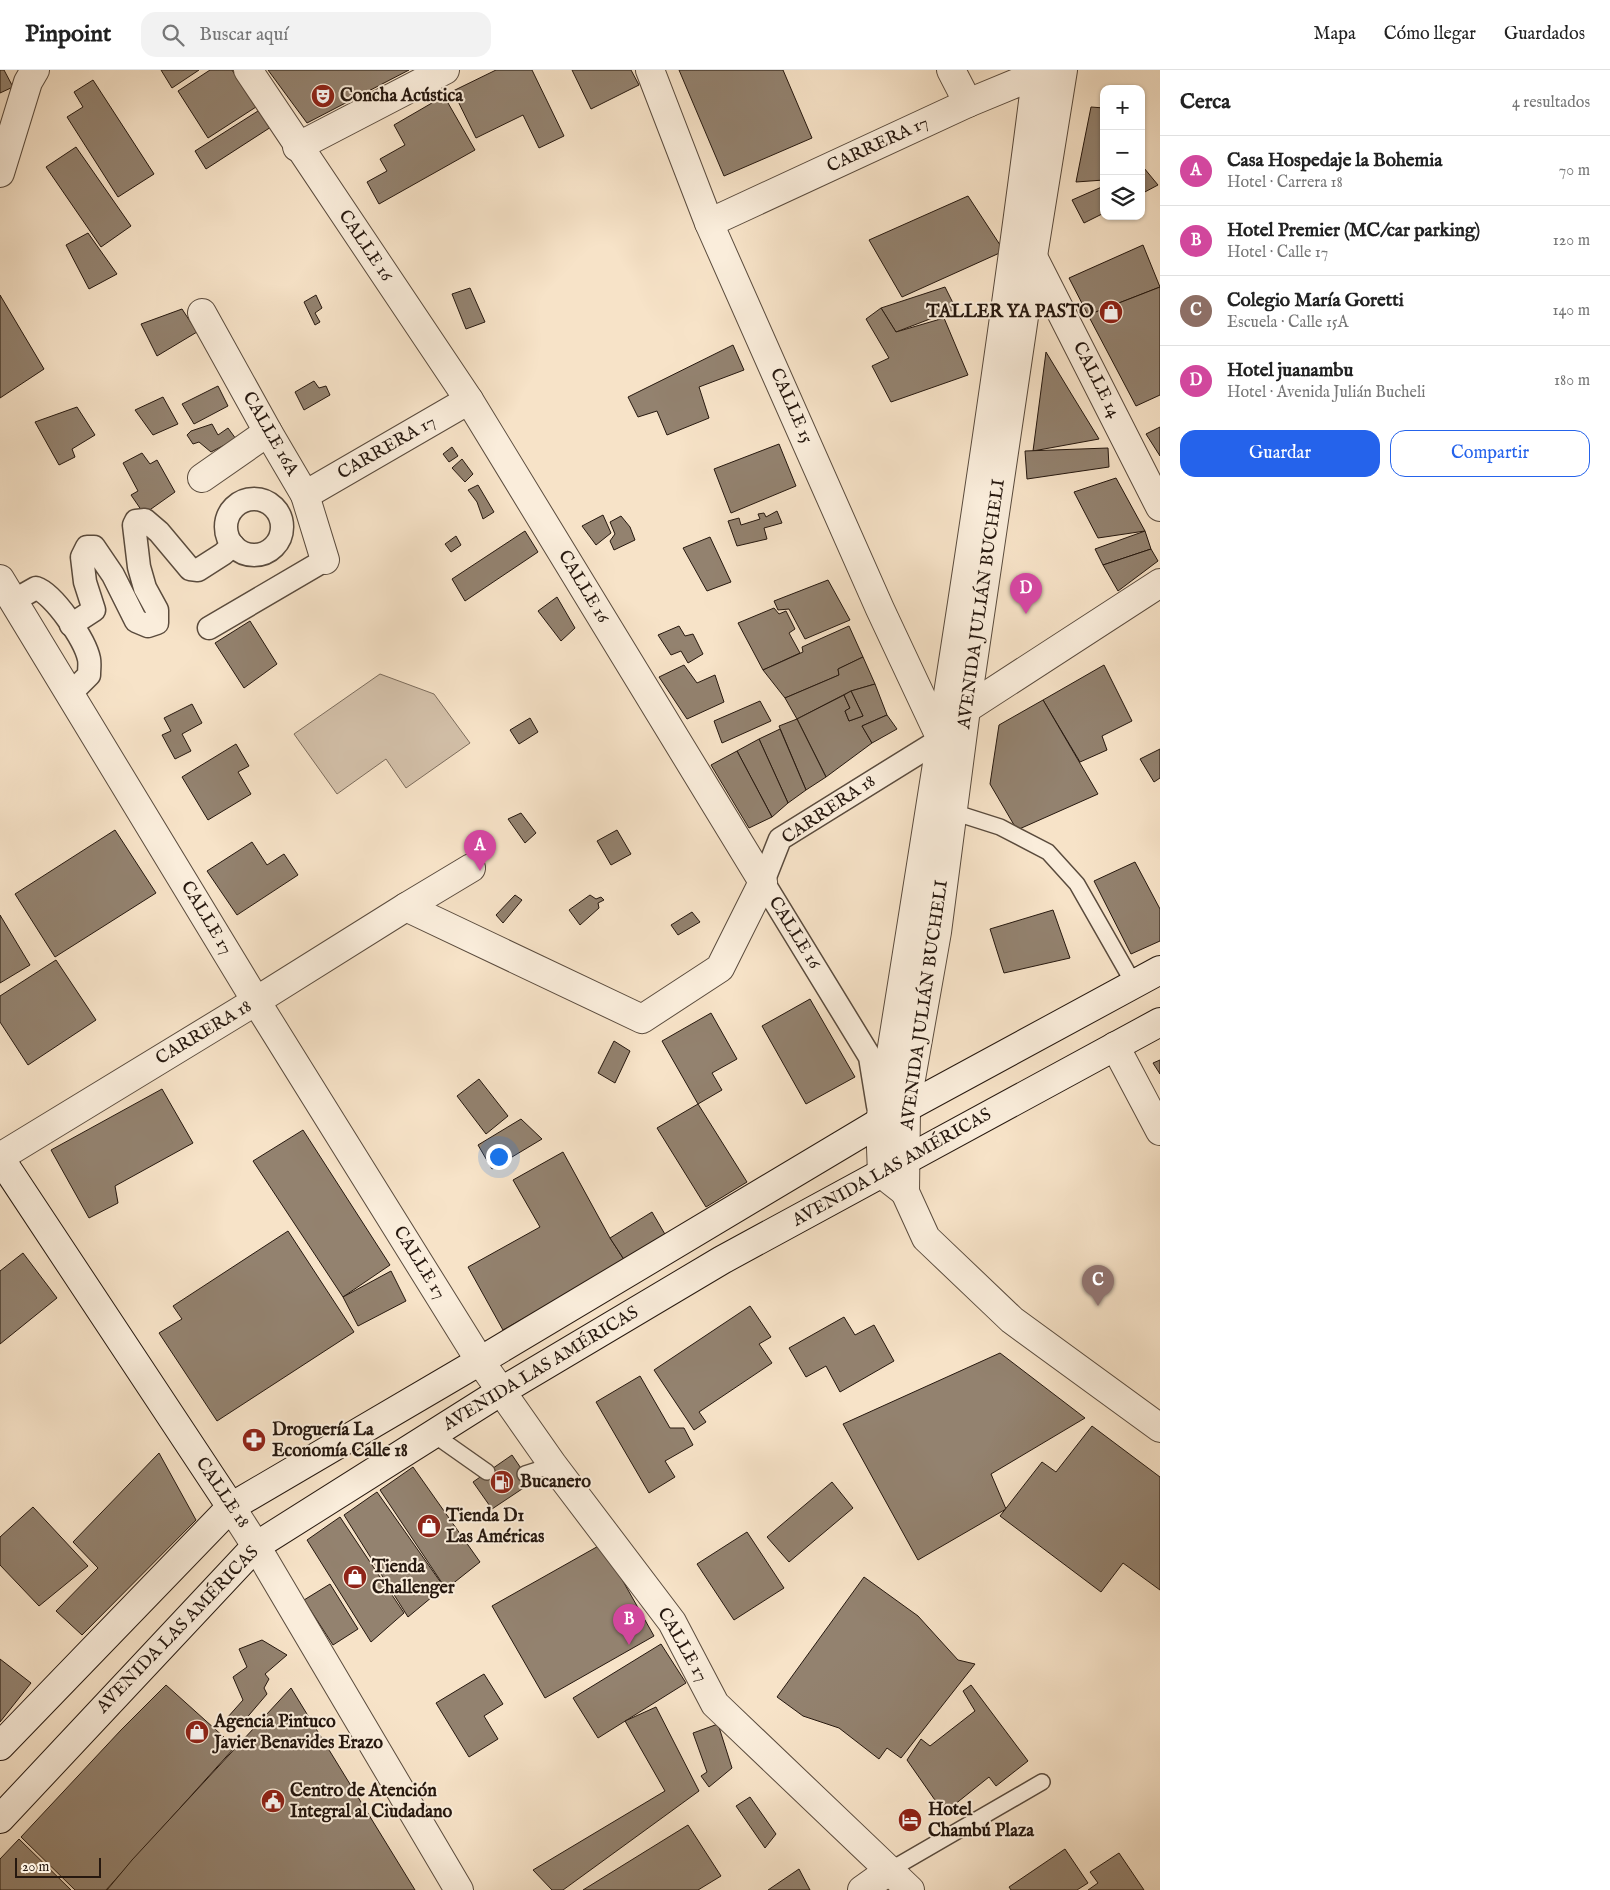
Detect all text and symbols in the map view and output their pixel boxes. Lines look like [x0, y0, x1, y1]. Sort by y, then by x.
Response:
search box [141, 12, 491, 57]
text: Pinpoint [25, 19, 111, 50]
icon: search [159, 21, 187, 49]
text: Buscar aquí [199, 23, 288, 47]
text: Mapa [1313, 23, 1356, 46]
text: Cómo llegar [1384, 23, 1476, 46]
text: Guardados [1504, 23, 1585, 46]
theatre icon: Concha Acústica [310, 83, 336, 109]
place label: Concha Acústica [340, 85, 464, 108]
map controls [1100, 85, 1145, 220]
button: + [1100, 85, 1145, 130]
text: Cerca [1180, 89, 1230, 116]
text: 4 resultados [1512, 93, 1590, 113]
street label: CARRERA 17 [824, 111, 932, 179]
button: − [1100, 130, 1145, 175]
text: Casa Hospedaje la Bohemia [1227, 149, 1443, 173]
text: A [1191, 161, 1201, 181]
text: 70 m [1559, 161, 1590, 181]
text: Hotel · Carrera 18 [1227, 173, 1343, 193]
button: layers [1100, 175, 1145, 220]
street label: CALLE 16 [333, 206, 397, 286]
text: Hotel Premier (MC/car parking) [1227, 219, 1480, 243]
text: B [1191, 231, 1201, 251]
text: 120 m [1553, 231, 1590, 251]
text: Hotel · Calle 17 [1227, 243, 1328, 263]
text: Colegio María Goretti [1227, 289, 1404, 313]
shop icon: TALLER YA PASTO [1098, 299, 1124, 325]
place label: TALLER YA PASTO [925, 301, 1094, 324]
text: C [1190, 301, 1202, 321]
text: 140 m [1552, 301, 1590, 321]
text: Escuela · Calle 15A [1227, 313, 1348, 333]
street label: CALLE 14 [1067, 338, 1125, 422]
text: Hotel juanambu [1227, 359, 1353, 383]
street label: CALLE 15 [764, 365, 818, 448]
text: D [1190, 371, 1202, 391]
text: 180 m [1554, 371, 1590, 391]
text: Hotel · Avenida Julián Bucheli [1227, 383, 1426, 403]
street label: CALLE 16A [237, 388, 304, 481]
street label: CARRERA 17 [334, 411, 440, 485]
button: Guardar [1180, 430, 1380, 477]
button: Compartir [1390, 430, 1590, 477]
street label: AVENIDA JULIÁN BUCHELI [951, 477, 1011, 731]
street label: CALLE 16 [552, 546, 614, 628]
pin: D [1010, 573, 1042, 614]
street label: CARRERA 18 [778, 770, 880, 850]
pin: A [464, 830, 496, 871]
street label: CALLE 17 [175, 877, 237, 959]
street label: AVENIDA JULIÁN BUCHELI [894, 878, 954, 1132]
street label: CALLE 16 [763, 892, 825, 974]
street label: CARRERA 18 [152, 995, 256, 1071]
street label: AVENIDA LAS AMÉRICAS [787, 1102, 996, 1233]
your location [486, 1144, 512, 1170]
street label: CALLE 17 [388, 1222, 450, 1304]
pin: C [1082, 1265, 1114, 1306]
street label: AVENIDA LAS AMÉRICAS [437, 1300, 643, 1437]
place label: Droguería La Economía Calle 18 [272, 1419, 408, 1463]
pharmacy icon: Droguería La Economía Calle 18 [241, 1427, 267, 1453]
street label: CALLE 18 [190, 1453, 254, 1533]
fuel station icon: Bucanero [489, 1469, 515, 1495]
place label: Bucanero [520, 1471, 591, 1494]
place label: Tienda D1 Las Américas [445, 1505, 545, 1549]
shop icon: Tienda D1 Las Américas [416, 1513, 442, 1539]
street label: AVENIDA LAS AMÉRICAS [90, 1540, 264, 1719]
place label: Tienda Challenger [371, 1556, 455, 1600]
shop icon: Tienda Challenger [342, 1564, 368, 1590]
pin: B [613, 1604, 645, 1645]
street label: CALLE 17 [652, 1604, 712, 1686]
place label: Agencia Pintuco Javier Benavides Erazo [212, 1711, 383, 1755]
shop icon: Agencia Pintuco Javier Benavides Erazo [184, 1719, 210, 1745]
place label: Centro de Atención Integral al Ciudadano [290, 1780, 453, 1824]
public building icon: Centro de Atención Integral al Ciudadano [260, 1788, 286, 1814]
place label: Hotel Chambú Plaza [928, 1799, 1035, 1843]
hotel icon: Hotel Chambú Plaza [897, 1807, 923, 1833]
scale bar [15, 1855, 101, 1878]
text: 20 m [22, 1858, 49, 1876]

